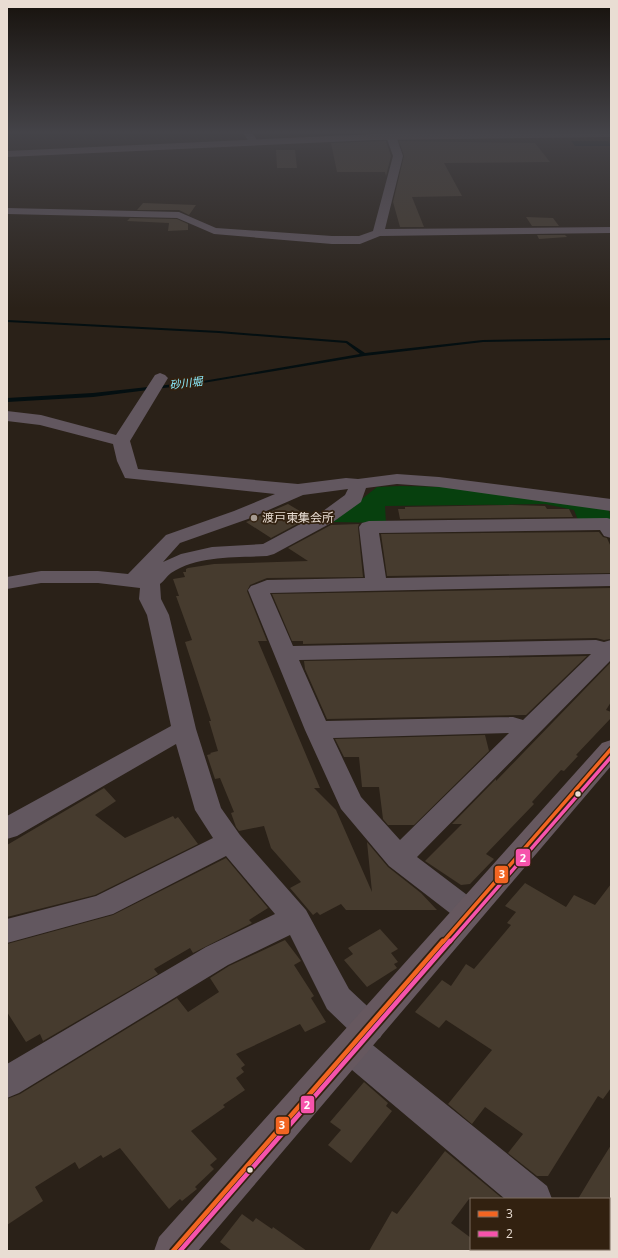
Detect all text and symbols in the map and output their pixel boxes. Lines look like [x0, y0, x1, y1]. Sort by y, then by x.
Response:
water label: 砂川堀 [169, 373, 205, 392]
place label: 渡戸東集会所 [262, 509, 334, 526]
marker: 渡戸東集会所 [249, 513, 259, 523]
unlabelled marker [573, 789, 583, 799]
line badge: 2 [515, 848, 531, 867]
text: 2 [520, 850, 526, 865]
line badge: 3 [494, 865, 509, 884]
text: 3 [499, 866, 505, 881]
line badge: 2 [300, 1095, 315, 1114]
text: 2 [304, 1097, 310, 1112]
line badge: 3 [275, 1116, 290, 1135]
text: 3 [279, 1117, 285, 1132]
unlabelled marker [245, 1165, 255, 1175]
legend [470, 1198, 610, 1250]
text: 3 [506, 1205, 513, 1222]
text: 2 [506, 1225, 513, 1242]

